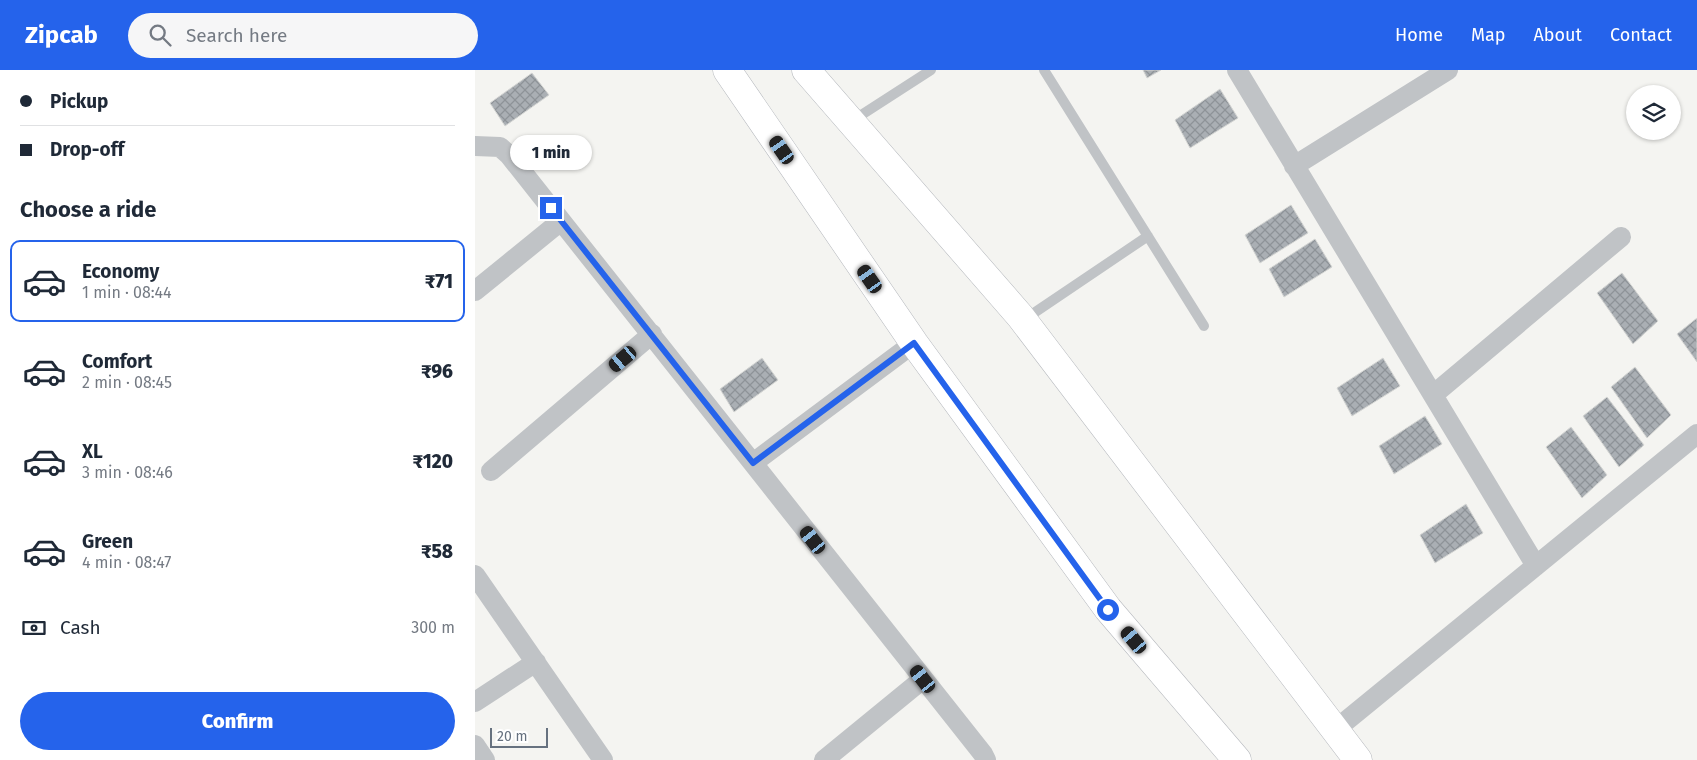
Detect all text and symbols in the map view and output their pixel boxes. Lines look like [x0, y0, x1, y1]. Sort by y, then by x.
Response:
search box [128, 13, 478, 58]
text: Zipcab [25, 21, 98, 49]
icon: search [146, 21, 174, 49]
text: Search here [186, 24, 287, 47]
text: Home [1395, 24, 1443, 46]
text: Map [1471, 24, 1505, 46]
text: About [1533, 24, 1582, 46]
text: Contact [1610, 24, 1672, 46]
map controls [1626, 85, 1681, 140]
button: layers [1626, 85, 1681, 140]
text: Pickup [50, 90, 108, 113]
car [767, 133, 796, 167]
callout: 1 min [510, 136, 592, 170]
text: Drop-off [50, 138, 124, 161]
text: 1 min [532, 143, 570, 162]
text: Choose a ride [20, 196, 156, 223]
route end [540, 197, 562, 219]
icon: car [22, 259, 67, 304]
text: Economy [82, 260, 159, 283]
car [855, 262, 884, 296]
text: ₹71 [425, 270, 453, 293]
text: 1 min · 08:44 [82, 283, 172, 302]
car [606, 344, 639, 374]
icon: car [22, 349, 67, 394]
text: Comfort [82, 350, 152, 373]
text: ₹96 [421, 360, 453, 383]
text: 2 min · 08:45 [82, 373, 172, 392]
icon: car [22, 439, 67, 484]
text: XL [82, 440, 103, 463]
text: ₹120 [412, 450, 453, 473]
text: 3 min · 08:46 [82, 463, 173, 482]
car [797, 524, 828, 556]
icon: car [22, 529, 67, 574]
text: Green [82, 530, 133, 553]
text: ₹58 [421, 540, 453, 563]
text: 4 min · 08:47 [82, 553, 171, 572]
route start [1097, 599, 1119, 621]
icon: cash [20, 614, 48, 642]
text: Cash [60, 616, 101, 639]
text: 300 m [411, 618, 455, 637]
car [1118, 624, 1149, 656]
car [907, 663, 938, 695]
button: Confirm [20, 692, 455, 750]
scale bar [490, 725, 547, 748]
text: 20 m [497, 728, 527, 745]

